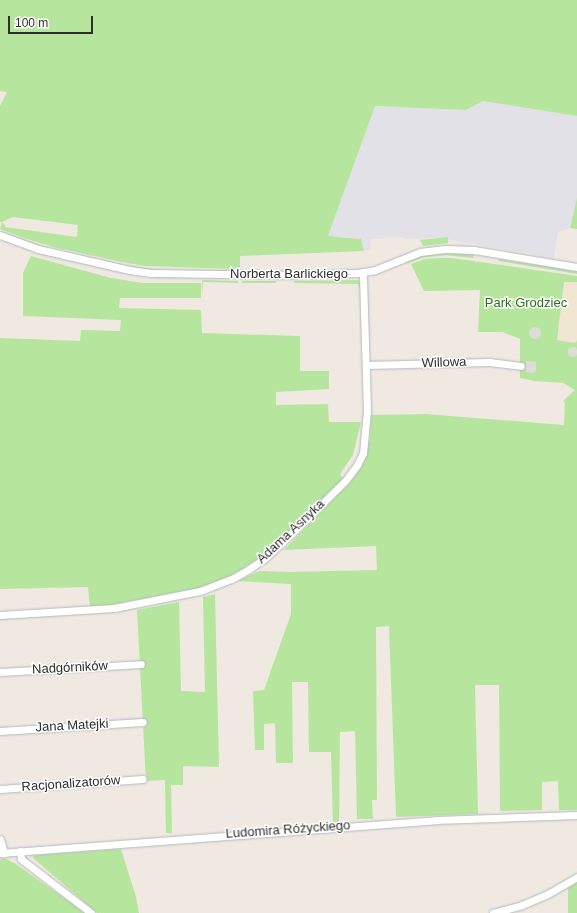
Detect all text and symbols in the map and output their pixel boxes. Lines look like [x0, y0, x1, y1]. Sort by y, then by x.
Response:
scale bar [10, 8, 95, 34]
text: 100 m [15, 16, 48, 30]
street label: Norberta Barlickiego [230, 266, 348, 282]
park label: Park Grodziec [485, 295, 567, 311]
street label: Willowa [421, 354, 467, 372]
street label: Adama Asnyka [254, 496, 328, 568]
street label: Nadgórników [32, 658, 108, 678]
street label: Jana Matejki [35, 716, 109, 736]
street label: Racjonalizatorów [21, 773, 121, 795]
street label: Ludomira Różyckiego [225, 818, 351, 842]

